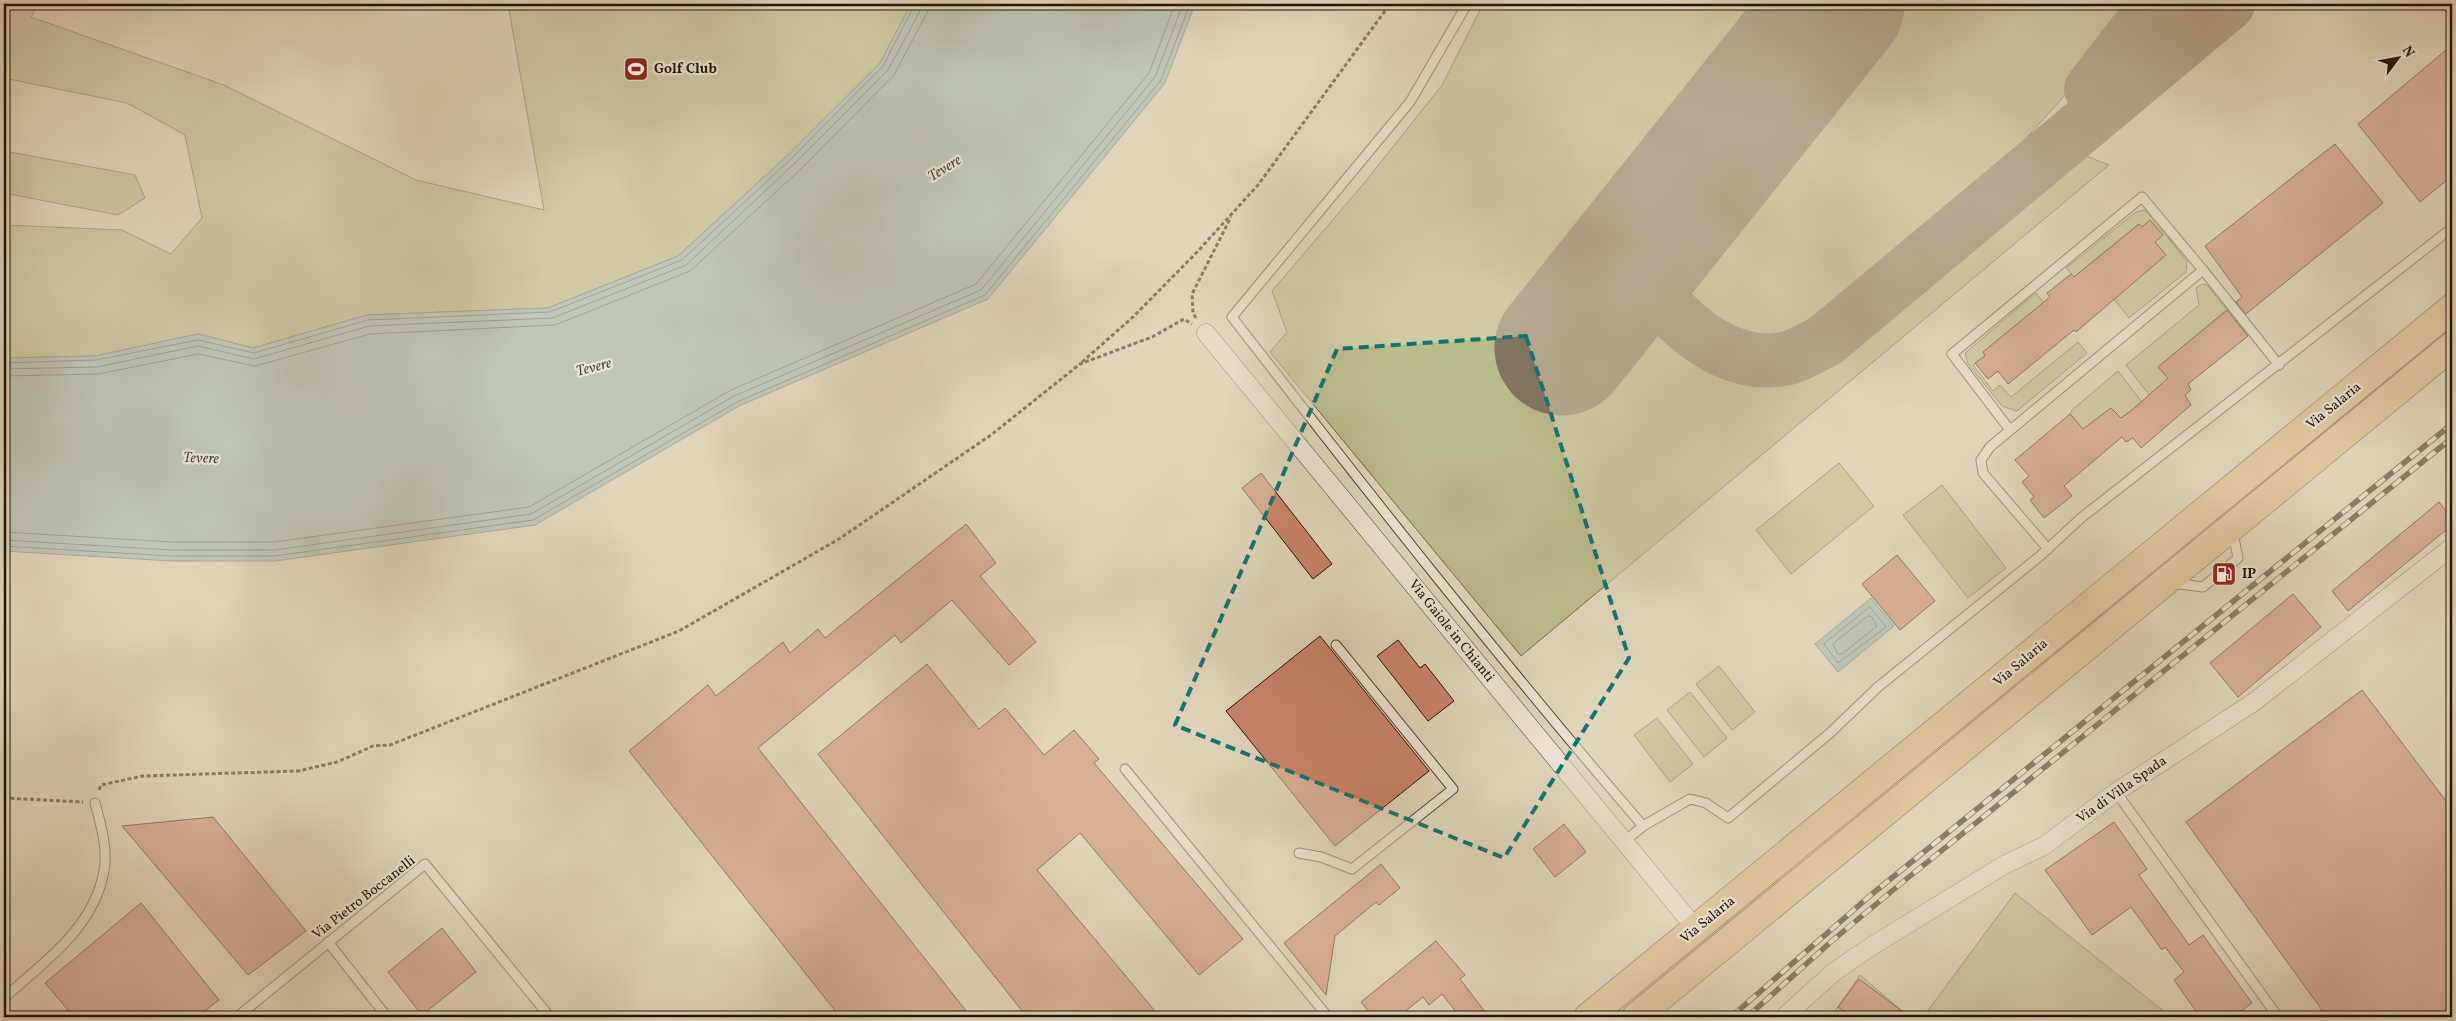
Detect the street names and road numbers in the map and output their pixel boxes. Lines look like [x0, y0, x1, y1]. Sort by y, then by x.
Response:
street label: Via Salaria [2302, 378, 2366, 434]
street label: Via Gaiole in Chianti [1404, 576, 1498, 686]
street label: Via Salaria [1990, 635, 2052, 691]
street label: Via di Villa Spada [2073, 752, 2171, 828]
street label: Via Pietro Boccanelli [308, 852, 420, 944]
street label: Via Salaria [1676, 892, 1740, 948]

